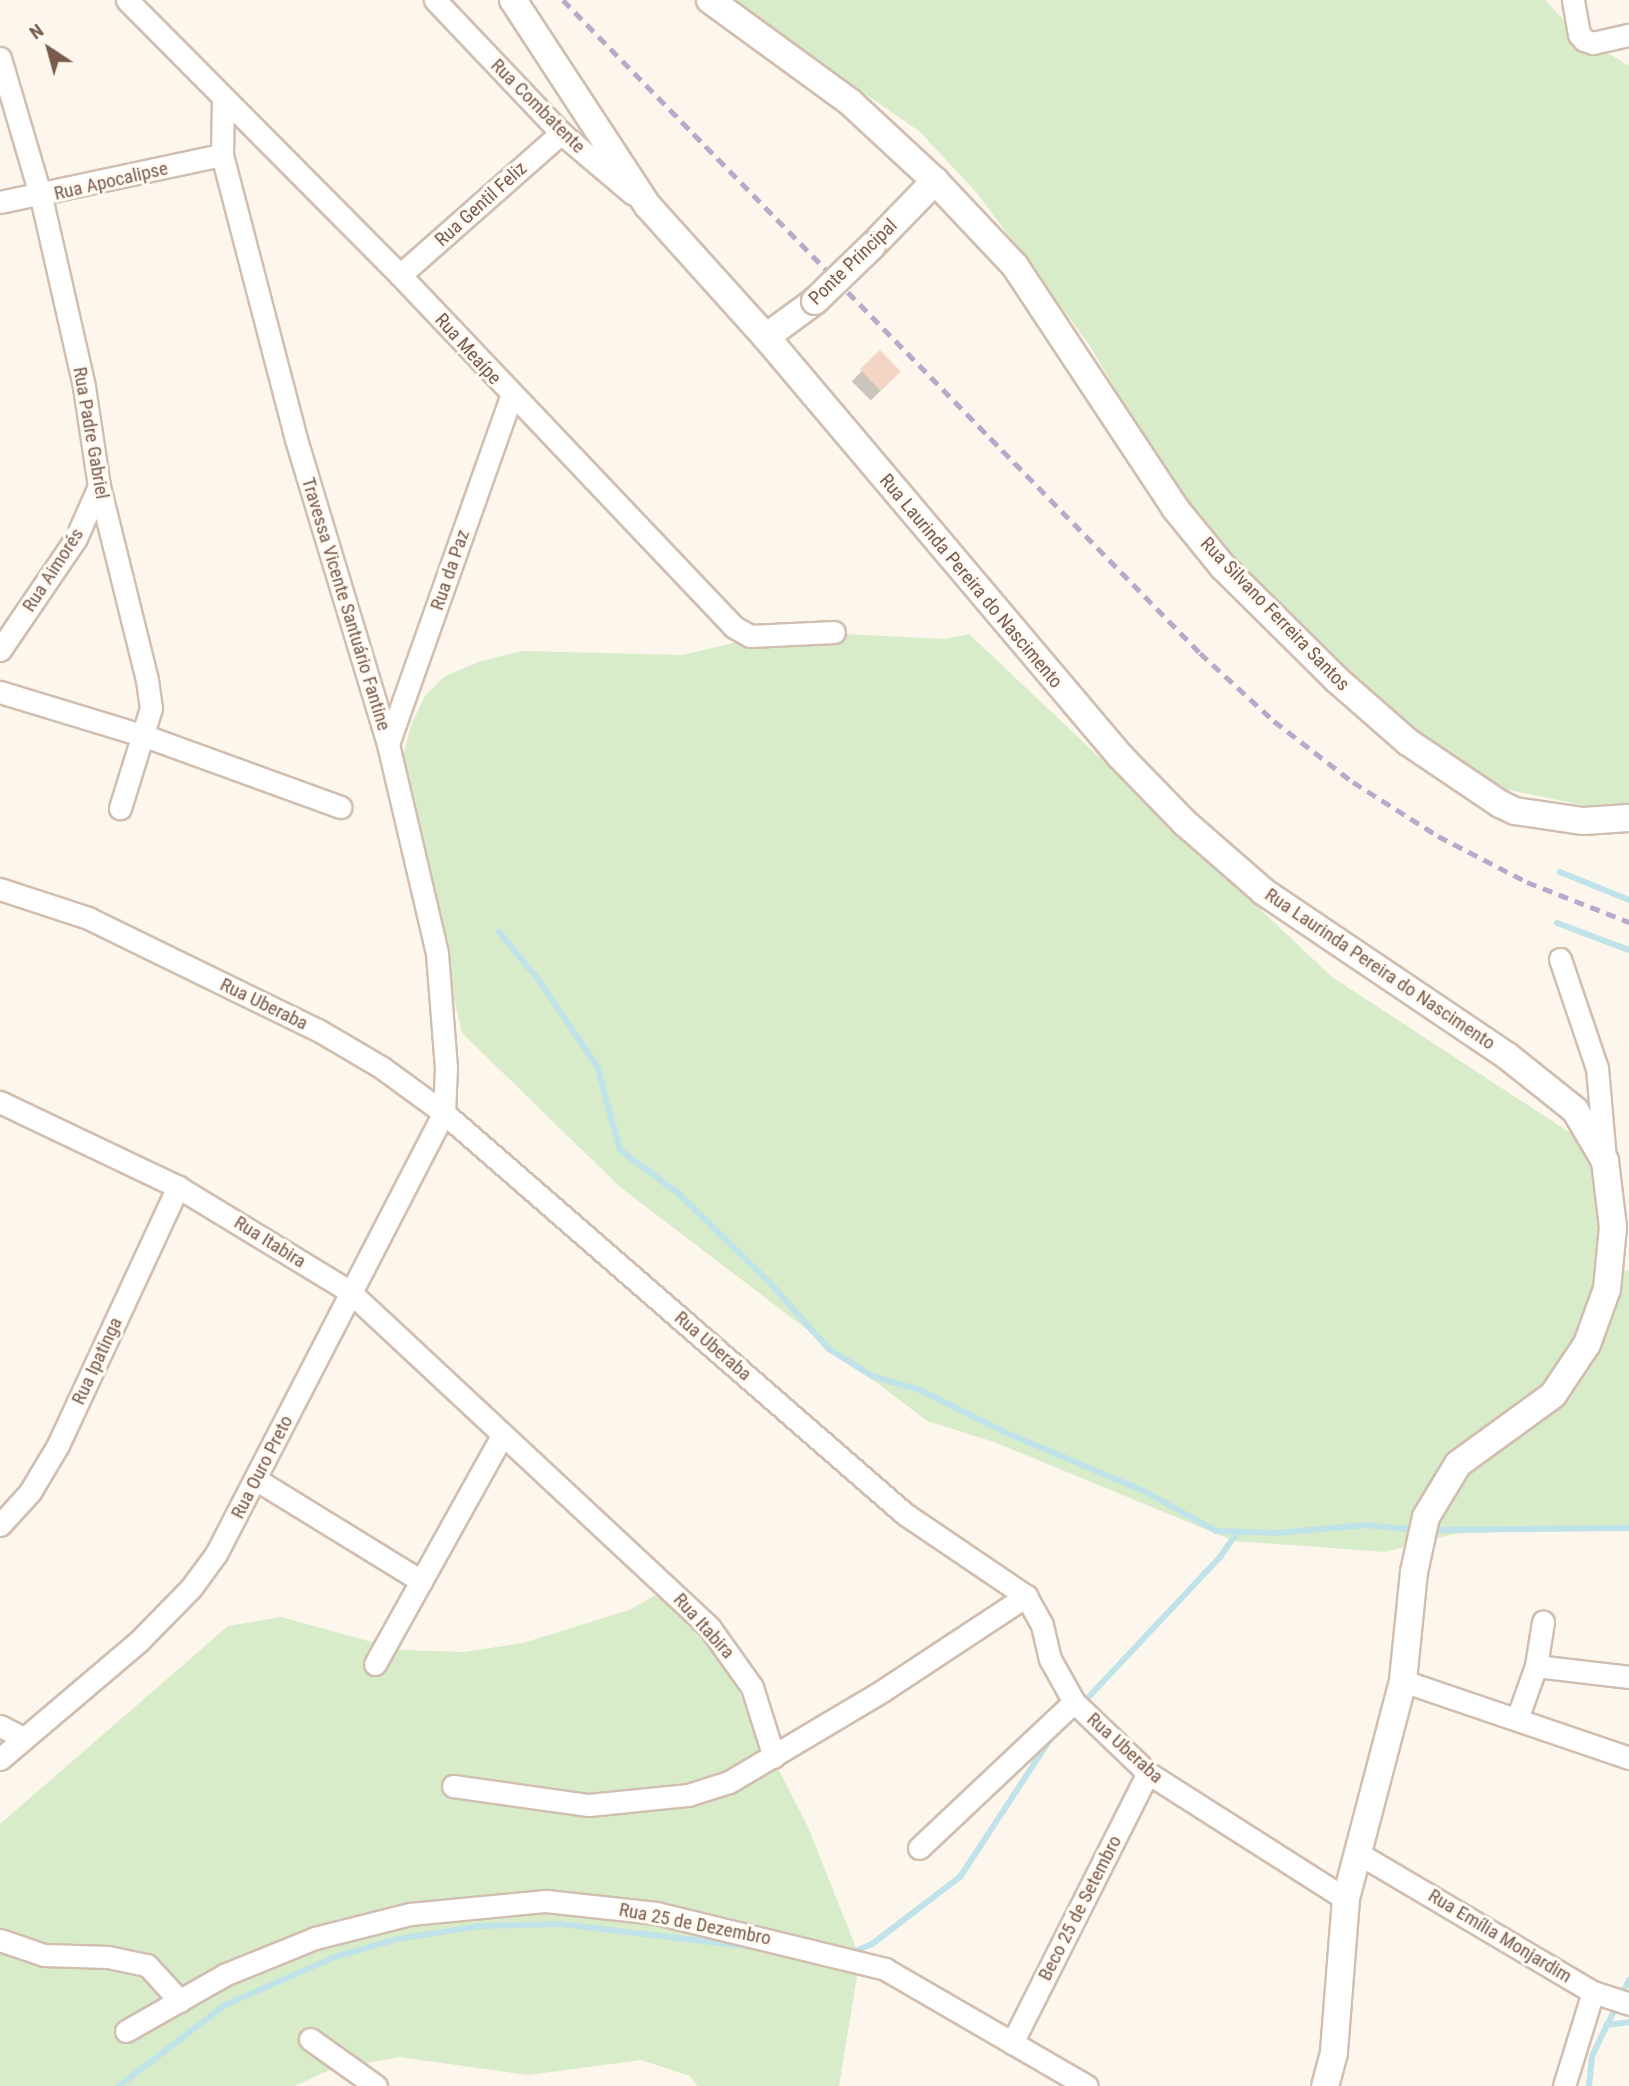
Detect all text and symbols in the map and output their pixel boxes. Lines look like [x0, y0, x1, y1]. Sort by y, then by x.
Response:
north arrow [14, 14, 84, 84]
text: N [25, 19, 48, 44]
street label: Rua Combatente [486, 54, 590, 158]
street label: Rua Apocalipse [52, 157, 170, 205]
street label: Rua Gentil Feliz [430, 157, 532, 251]
street label: Ponte Principal [804, 214, 902, 310]
street label: Rua Meaípe [430, 309, 506, 389]
street label: Rua Padre Gabriel [68, 365, 114, 501]
street label: Rua Laurinda Pereira do Nascimento [875, 469, 1067, 693]
street label: Travessa Vicente Santuário Fantine [297, 475, 395, 733]
street label: Rua Aimorés [18, 524, 88, 616]
street label: Rua da Paz [426, 527, 474, 613]
street label: Rua Silvano Ferreira Santos [1196, 532, 1354, 696]
street label: Rua Laurinda Pereira do Nascimento [1261, 883, 1499, 1055]
street label: Rua Uberaba [216, 973, 312, 1035]
street label: Rua Itabira [230, 1211, 310, 1273]
street label: Rua Uberaba [670, 1306, 756, 1386]
street label: Rua Ipatinga [67, 1314, 127, 1408]
street label: Rua Ouro Preto [226, 1412, 298, 1522]
street label: Rua Itabira [669, 1588, 739, 1664]
street label: Rua Uberaba [1082, 1708, 1168, 1788]
street label: Beco 25 de Setembro [1034, 1832, 1126, 1984]
street label: Rua Emília Monjardim [1424, 1884, 1576, 1988]
street label: Rua 25 de Dezembro [617, 1898, 773, 1950]

